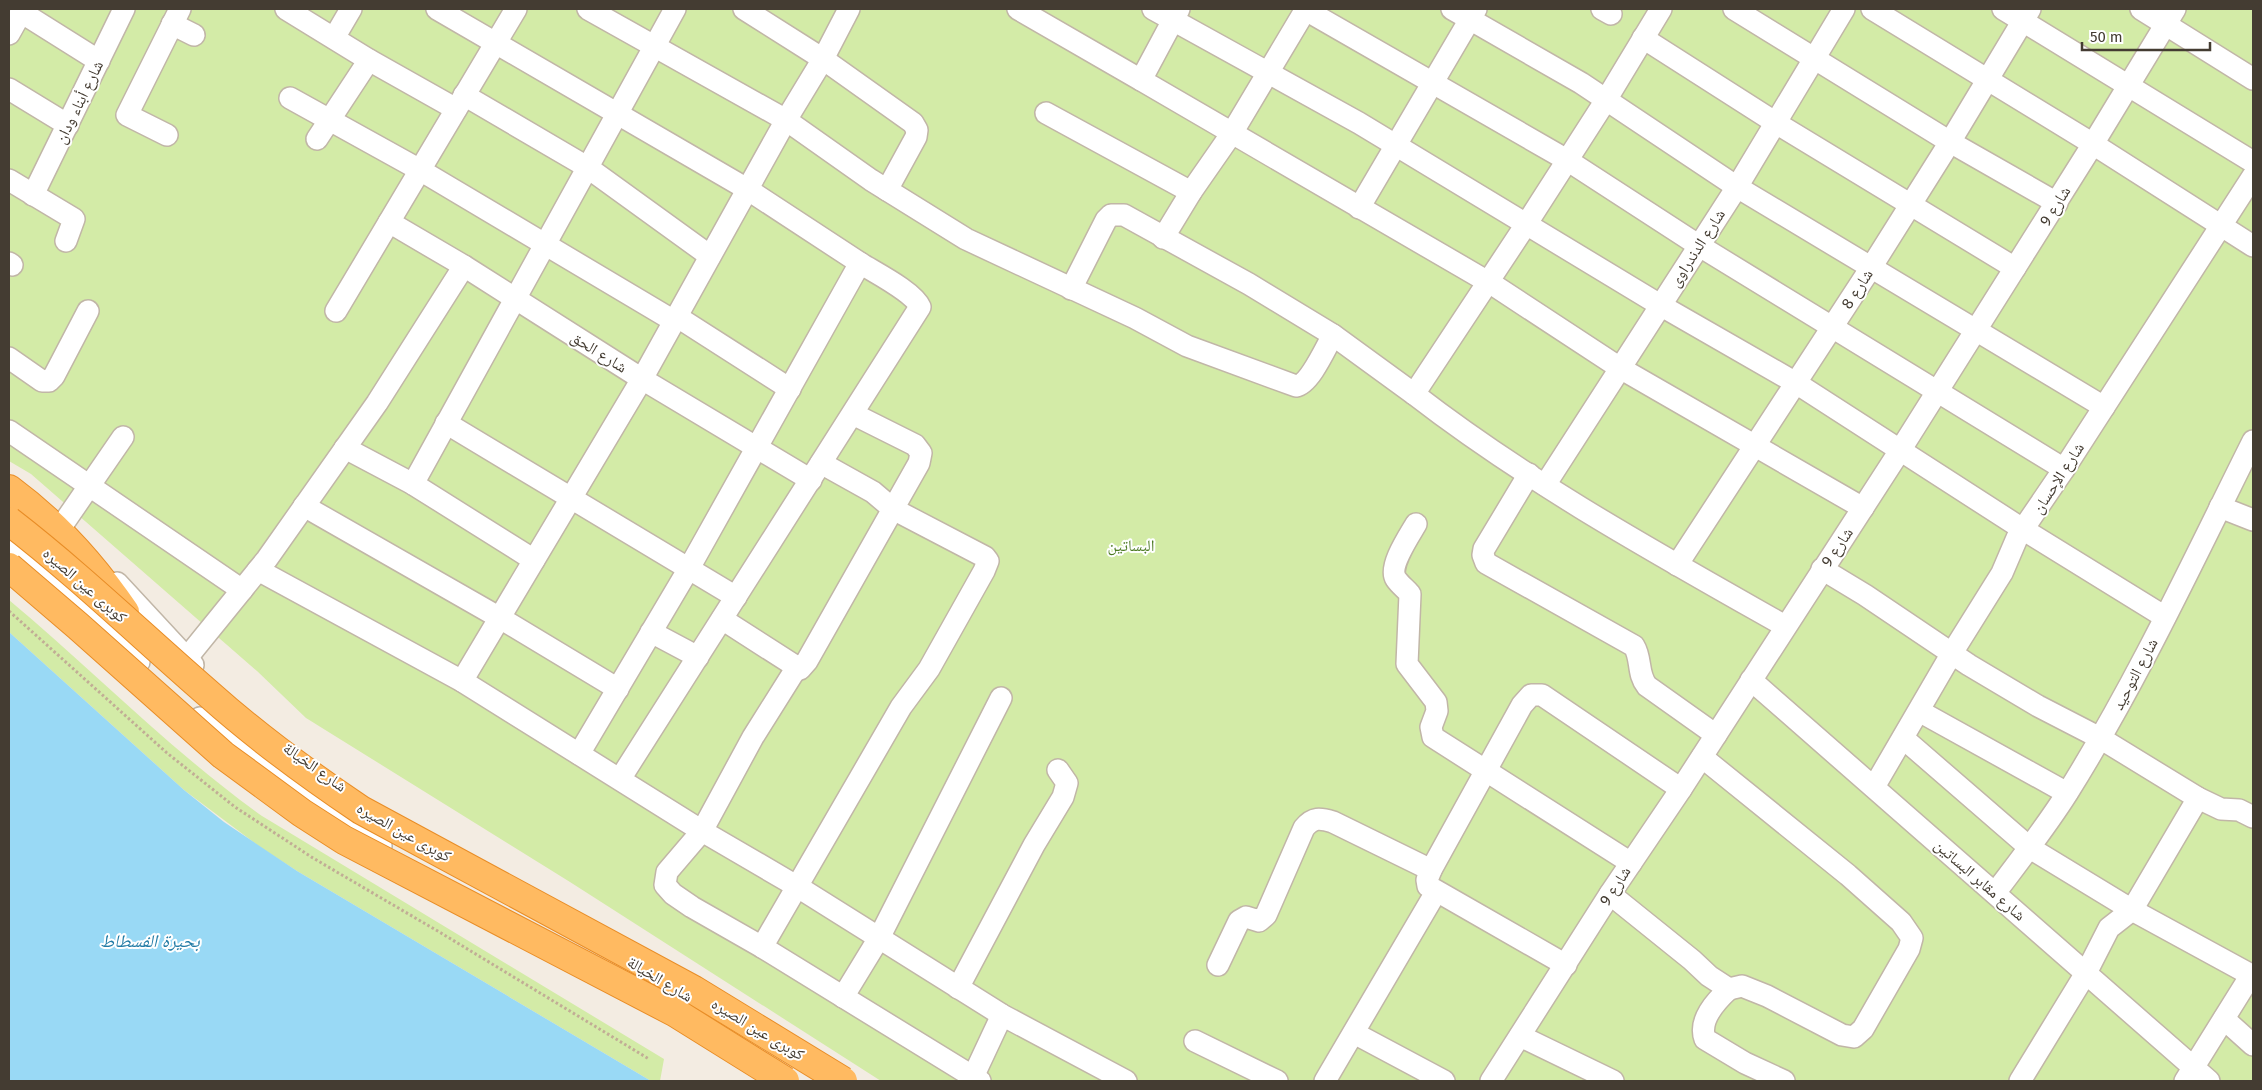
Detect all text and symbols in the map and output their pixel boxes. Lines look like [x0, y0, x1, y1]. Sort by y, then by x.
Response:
scale bar [2082, 20, 2210, 52]
text: 50 m [2090, 28, 2123, 46]
street label: شارع أبناء ودان [51, 57, 108, 147]
street label: شارع 9 [2036, 183, 2075, 230]
street label: شارع الدندراوى [1665, 206, 1730, 291]
street label: شارع 8 [1837, 266, 1878, 313]
street label: شارع الحق [567, 327, 631, 378]
street label: شارع الإحسان [2028, 439, 2089, 518]
street label: شارع 9 [1817, 524, 1858, 571]
park label: البساتين [1107, 536, 1155, 556]
street label: كوبرى عين الصيره [39, 543, 131, 628]
street label: شارع التوحيد [2108, 635, 2163, 714]
street label: شارع الخيالة [279, 738, 350, 797]
street label: كوبرى عين الصيره [353, 798, 455, 867]
street label: شارع مقابر البساتين [1930, 835, 2029, 925]
street label: شارع 9 [1595, 863, 1636, 910]
water label: بحيرة الفسطاط [100, 930, 201, 952]
street label: شارع الخيالة [623, 952, 696, 1007]
street label: كوبرى عين الصيره [708, 994, 808, 1065]

